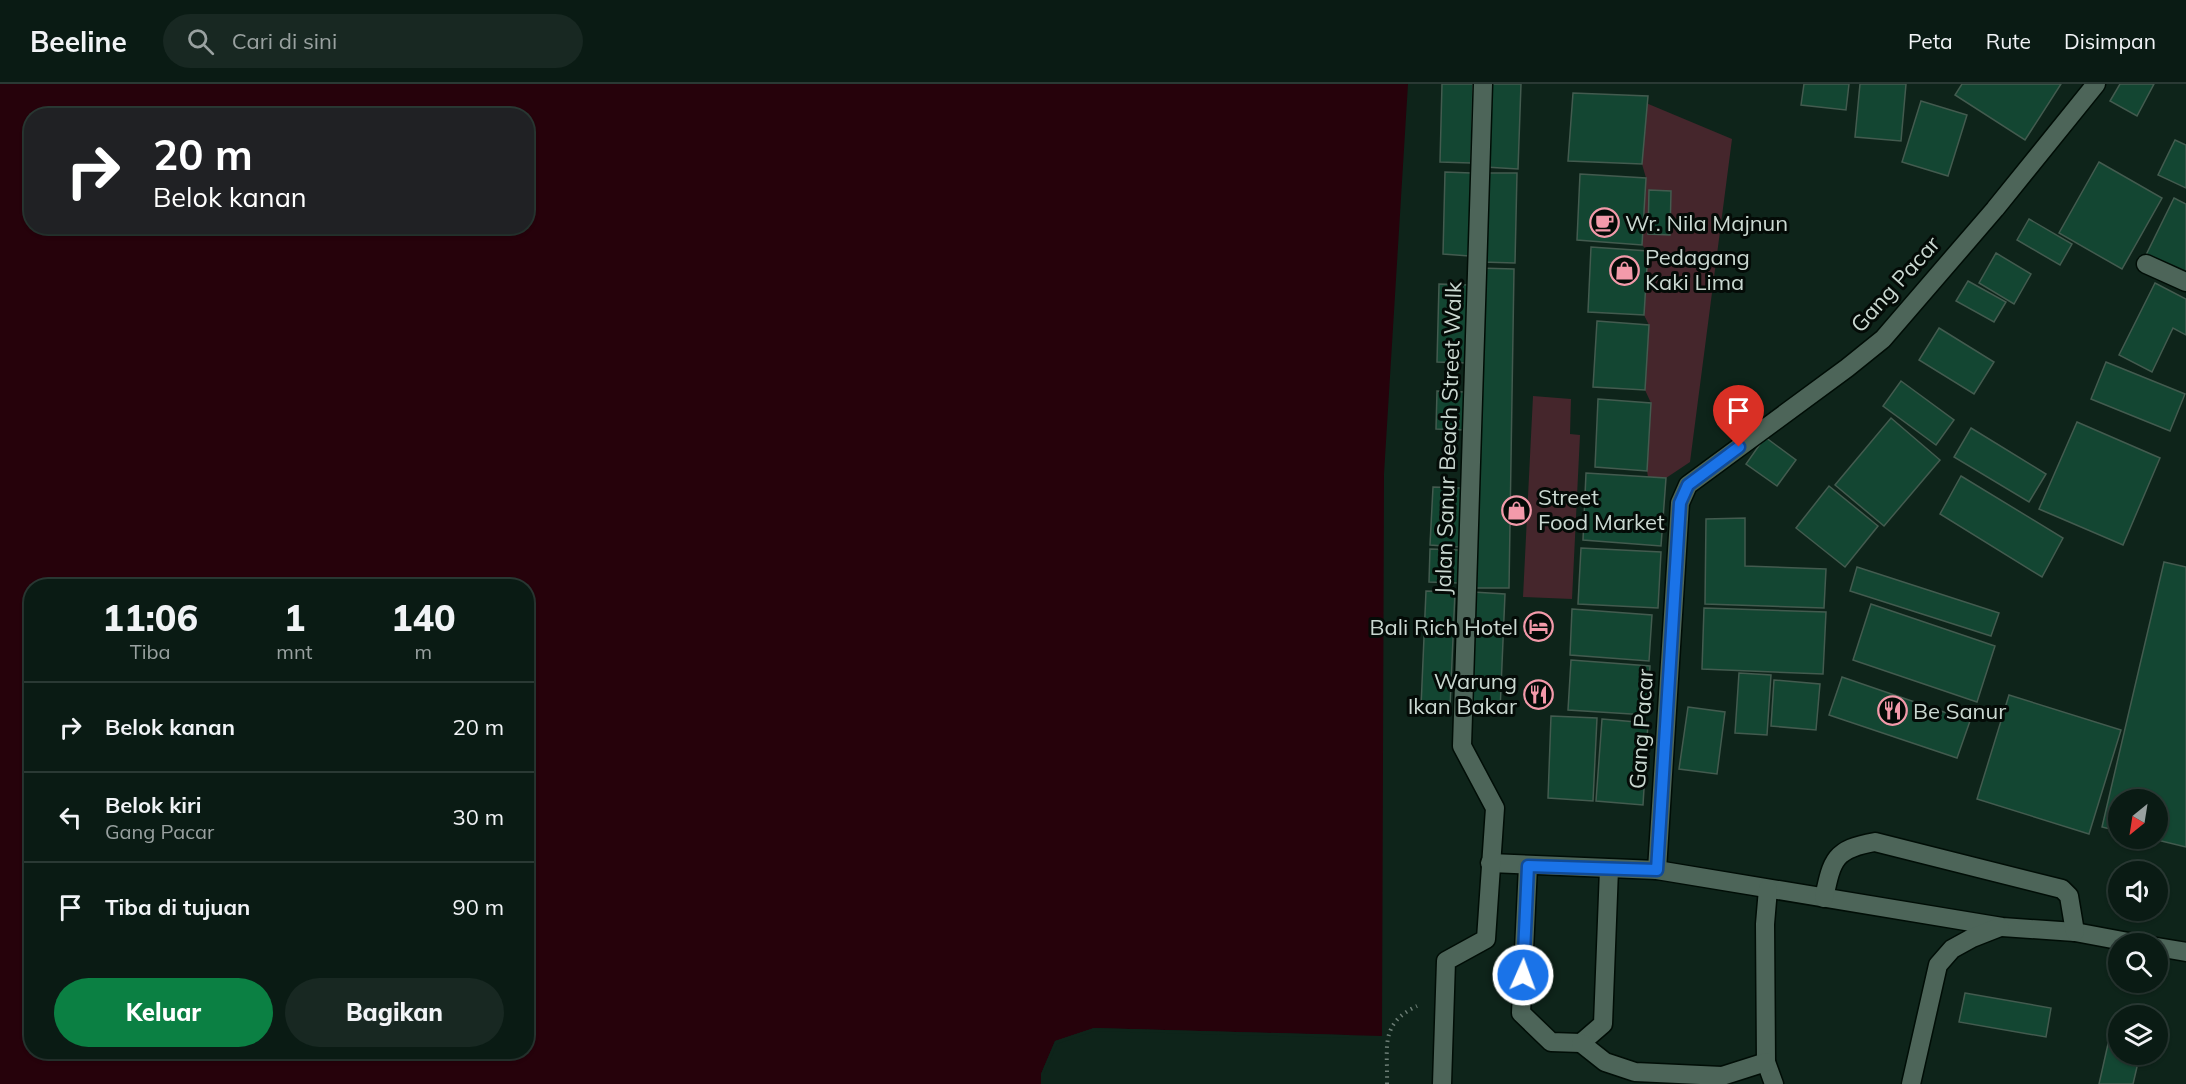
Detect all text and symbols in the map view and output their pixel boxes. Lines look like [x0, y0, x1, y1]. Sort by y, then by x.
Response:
search box [163, 14, 583, 68]
text: Beeline [30, 24, 127, 59]
icon: search [184, 25, 217, 58]
text: Cari di sini [232, 27, 337, 55]
text: Peta [1908, 28, 1953, 54]
text: Rute [1986, 28, 2031, 54]
text: Disimpan [2064, 28, 2156, 54]
text: 20 m [153, 128, 253, 181]
icon: right [54, 132, 132, 210]
text: Belok kanan [153, 180, 307, 214]
cafe icon: Wr. Nila Majnun [1588, 207, 1620, 239]
place label: Wr. Nila Majnun [1625, 209, 1788, 237]
street label: Gang Pacar [1844, 230, 1946, 338]
place label: Pedagang Kaki Lima [1645, 243, 1750, 296]
shop icon: Pedagang Kaki Lima [1608, 254, 1640, 286]
street label: Jalan Sanur Beach Street Walk [1429, 280, 1467, 595]
pin [1713, 385, 1764, 447]
icon: arrive [1722, 394, 1755, 427]
place label: Street Food Market [1538, 483, 1665, 536]
shop icon: Street Food Market [1501, 494, 1533, 526]
text: 11:06 [102, 595, 198, 640]
text: 1 [284, 595, 305, 640]
text: 140 [391, 595, 456, 640]
hotel icon: Bali Rich Hotel [1523, 611, 1555, 643]
place label: Bali Rich Hotel [1370, 613, 1518, 641]
text: Tiba [130, 639, 171, 664]
text: mnt [276, 639, 313, 664]
text: m [415, 639, 432, 664]
place label: Warung Ikan Bakar [1408, 667, 1517, 720]
street label: Gang Pacar [1623, 668, 1659, 790]
restaurant icon: Warung Ikan Bakar [1522, 678, 1554, 710]
restaurant icon: Be Sanur [1876, 695, 1908, 727]
place label: Be Sanur [1913, 697, 2006, 725]
icon: right [54, 711, 87, 744]
text: Belok kanan [105, 713, 235, 741]
text: 20 m [453, 713, 504, 741]
north arrow [2108, 789, 2168, 849]
map controls [2108, 789, 2168, 1065]
text: Belok kiri [105, 791, 201, 819]
icon: left [54, 801, 87, 834]
text: 30 m [453, 803, 504, 831]
text: Gang Pacar [105, 819, 214, 844]
button: sound [2108, 861, 2168, 921]
icon: arrive [54, 891, 87, 924]
text: Tiba di tujuan [105, 893, 250, 921]
text: 90 m [453, 893, 504, 921]
button: search [2108, 933, 2168, 993]
position arrow [1491, 943, 1555, 1007]
button: Keluar [54, 978, 273, 1047]
button: Bagikan [285, 978, 504, 1047]
button: layers [2108, 1005, 2168, 1065]

